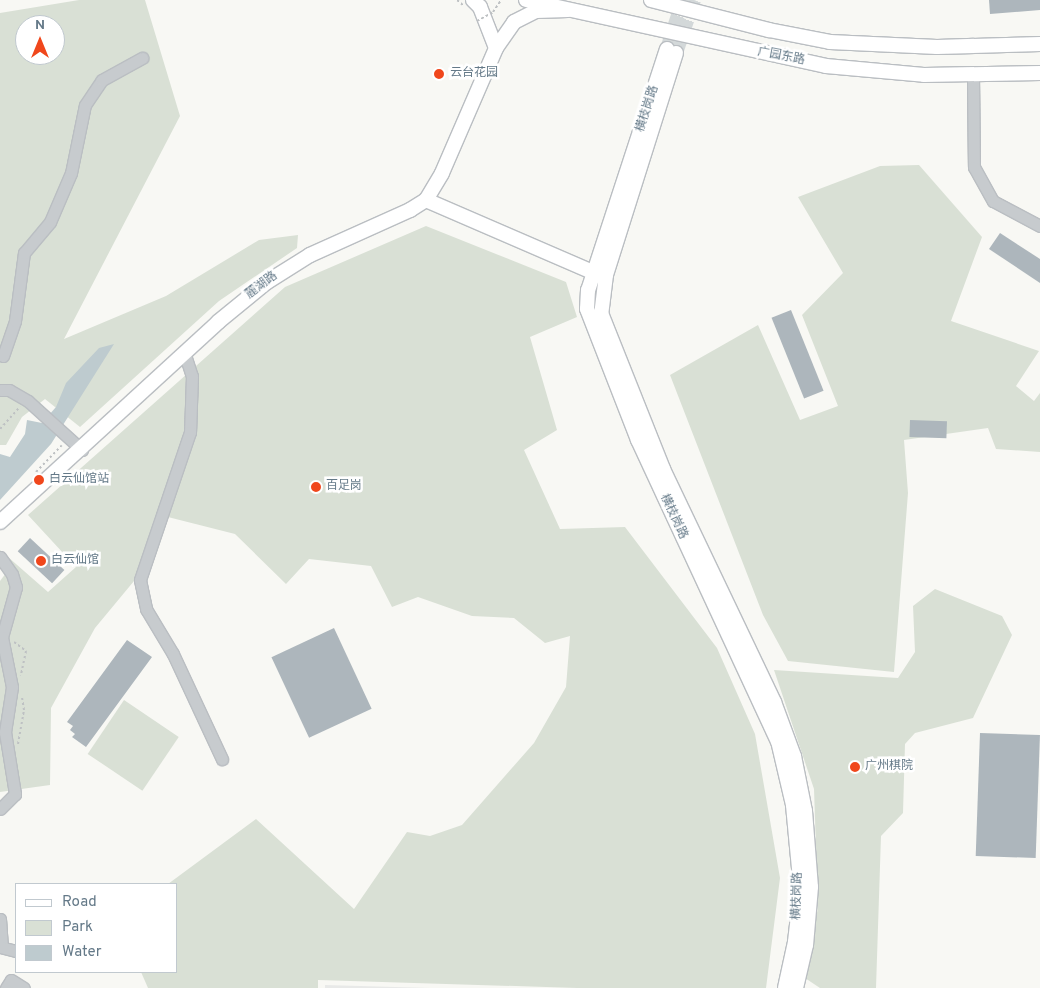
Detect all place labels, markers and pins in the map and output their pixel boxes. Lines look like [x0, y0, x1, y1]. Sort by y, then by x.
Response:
marker: 云台花园 [432, 67, 446, 81]
place label: 云台花园 [450, 67, 498, 81]
place label: 白云仙馆站 [49, 473, 109, 487]
marker: 白云仙馆站 [33, 474, 45, 486]
place label: 百足岗 [326, 480, 362, 494]
marker: 百足岗 [310, 481, 322, 493]
place label: 白云仙馆 [51, 554, 99, 568]
marker: 白云仙馆 [35, 555, 47, 567]
place label: 广州棋院 [865, 760, 913, 774]
marker: 广州棋院 [849, 761, 861, 773]

